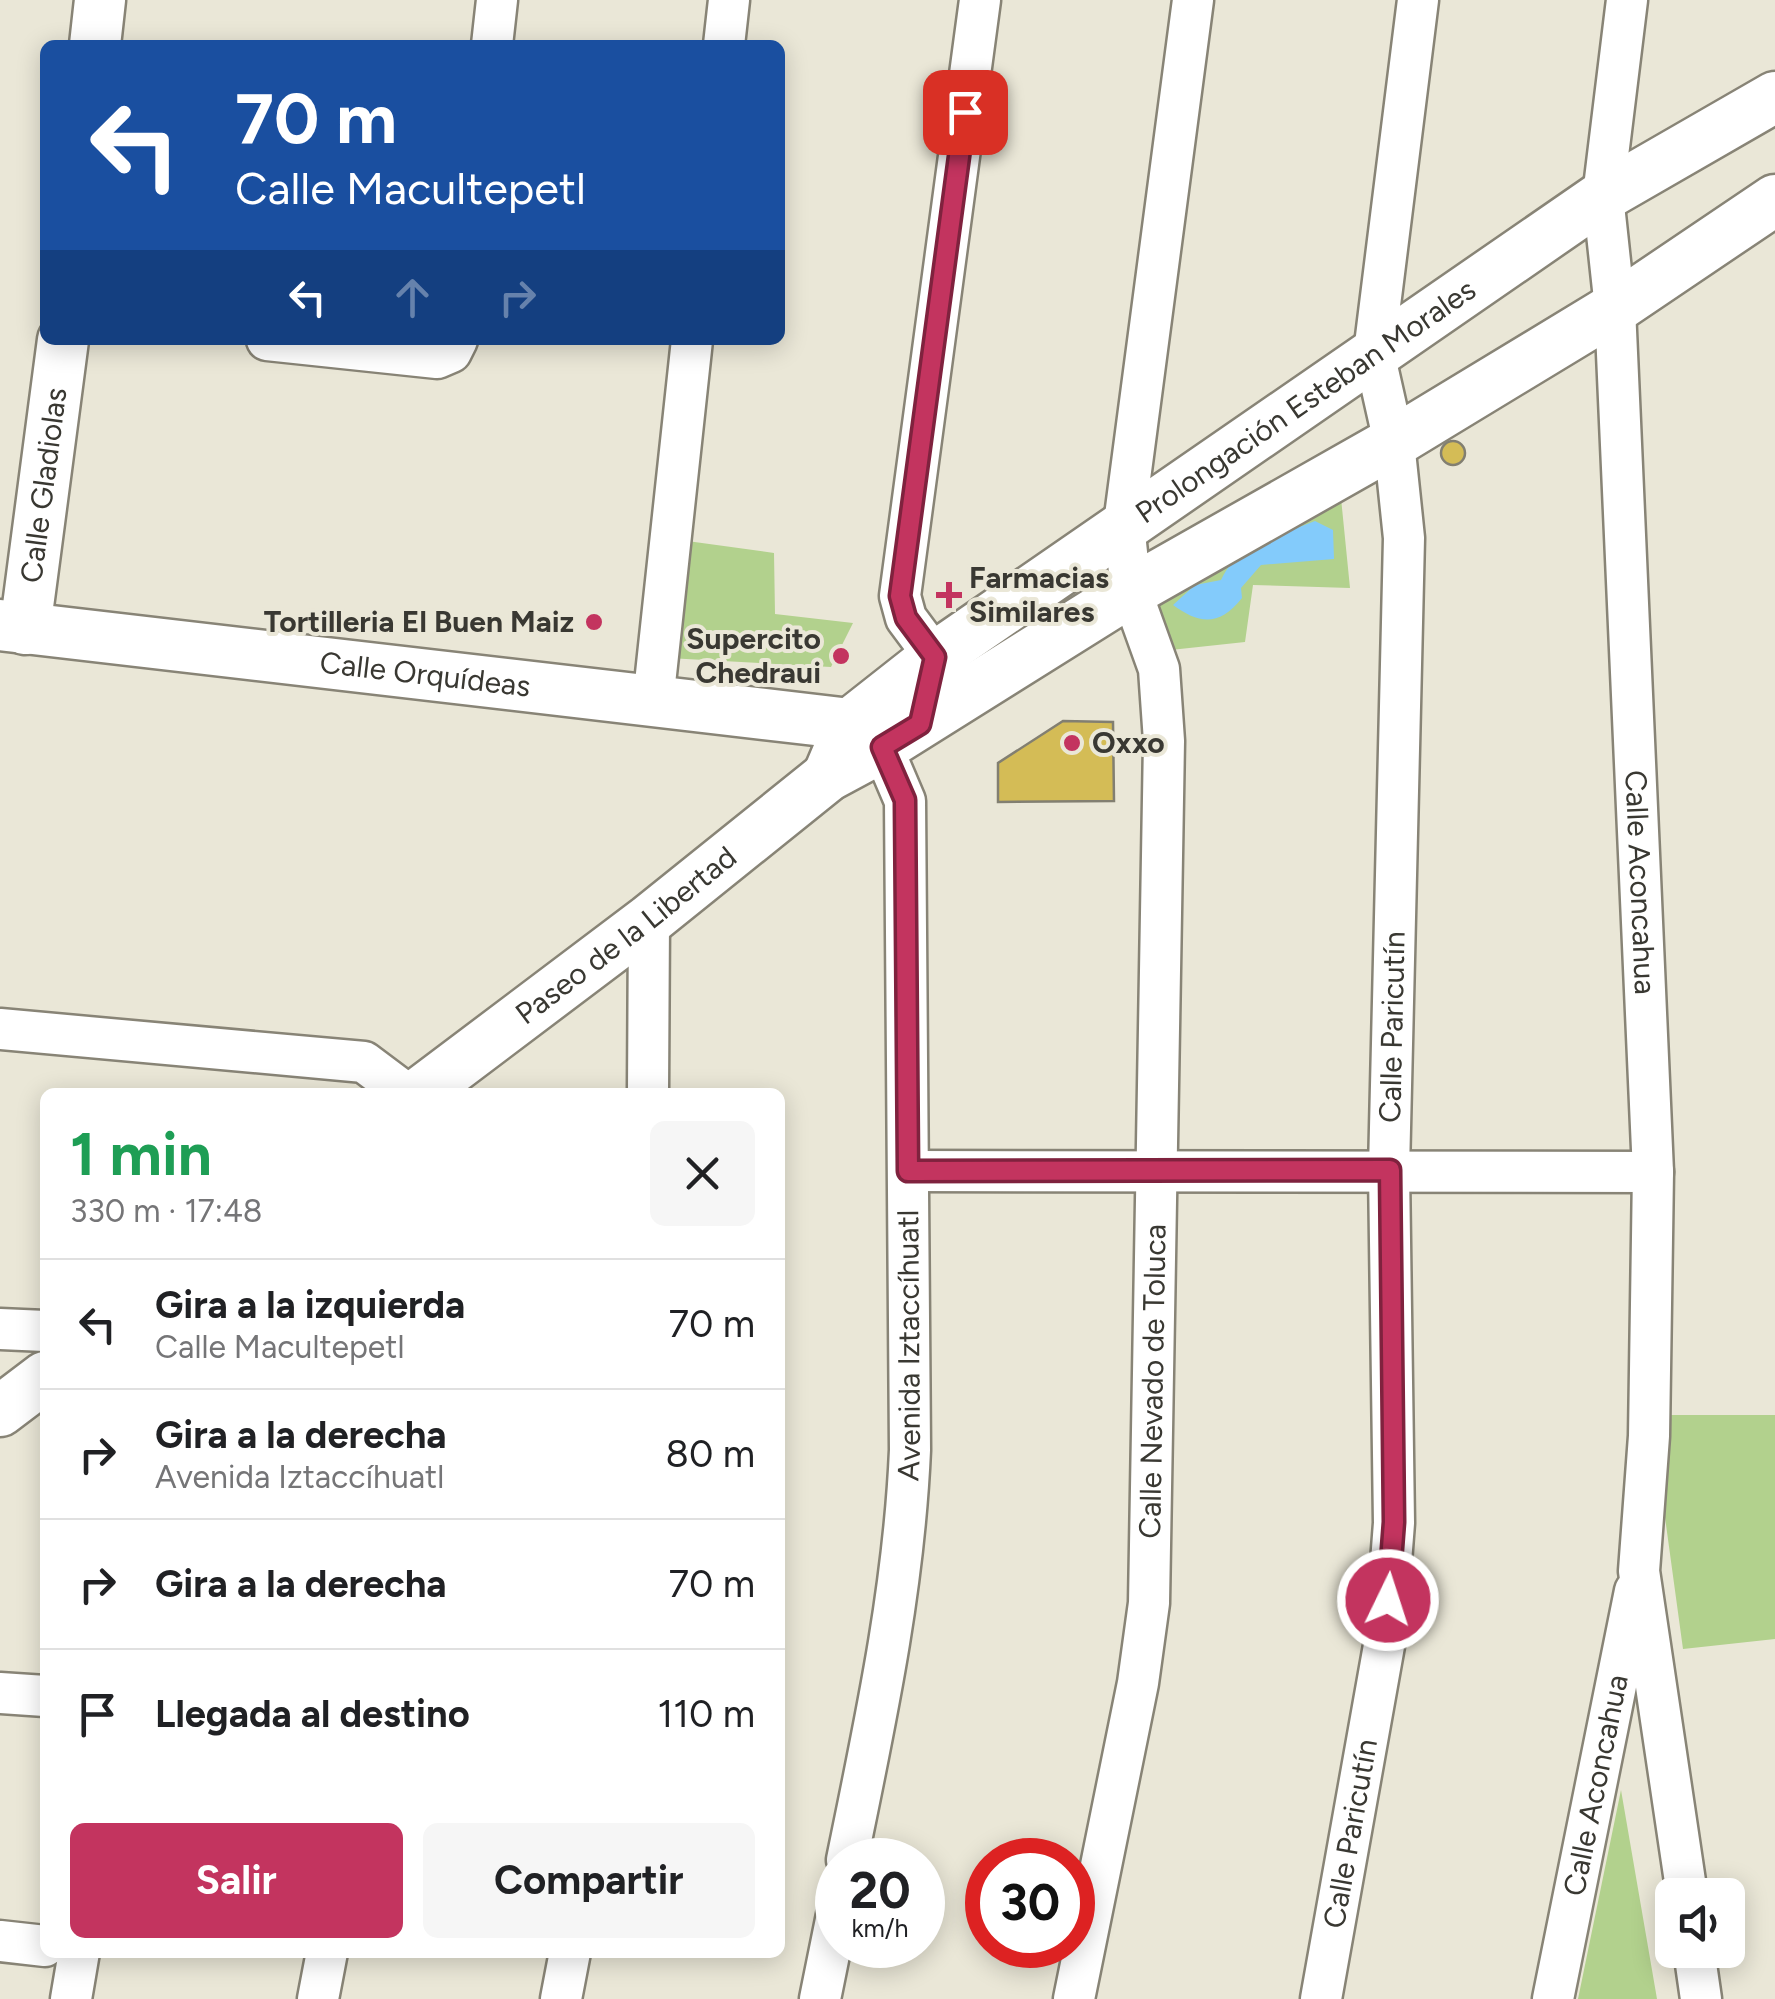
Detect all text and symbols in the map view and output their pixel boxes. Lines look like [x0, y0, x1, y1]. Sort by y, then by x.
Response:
pin [923, 70, 1008, 155]
text: 70 m [235, 76, 397, 161]
icon: left [70, 80, 200, 210]
icon: arrive [938, 85, 993, 140]
text: Calle Macultepetl [235, 161, 586, 215]
icon: left [280, 270, 335, 325]
icon: ahead [385, 270, 440, 325]
icon: right [490, 270, 545, 325]
street label: Prolongación Esteban Morales [1128, 271, 1483, 531]
street label: Calle Gladiolas [12, 385, 75, 585]
place label: Farmacias Similares [969, 559, 1109, 630]
marker: Farmacias Similares [938, 584, 960, 606]
place label: Tortilleria El Buen Maiz [264, 603, 574, 640]
marker: Tortilleria El Buen Maiz [583, 611, 605, 633]
place label: Supercito Chedraui [686, 620, 821, 691]
street label: Calle Orquídeas [318, 643, 532, 705]
marker: Supercito Chedraui [830, 645, 852, 667]
place label: Oxxo [1092, 724, 1165, 761]
marker: Oxxo [1061, 732, 1083, 754]
street label: Calle Aconcahua [1617, 769, 1664, 995]
street label: Paseo de la Libertad [508, 838, 744, 1032]
street label: Calle Paricutín [1371, 931, 1413, 1123]
text: 1 min [70, 1118, 212, 1190]
button: close [650, 1121, 755, 1226]
text: 330 m · 17:48 [70, 1192, 262, 1230]
street label: Avenida Iztaccíhuatl [889, 1209, 928, 1482]
street label: Calle Nevado de Toluca [1131, 1224, 1174, 1539]
text: Gira a la izquierda [155, 1282, 465, 1328]
icon: left [70, 1297, 125, 1352]
text: 70 m [669, 1301, 755, 1347]
text: Calle Macultepetl [155, 1328, 404, 1366]
text: Gira a la derecha [155, 1412, 447, 1458]
icon: right [70, 1427, 125, 1482]
text: 80 m [666, 1431, 755, 1477]
text: Avenida Iztaccíhuatl [155, 1458, 444, 1496]
position arrow [1336, 1548, 1440, 1652]
icon: right [70, 1557, 125, 1612]
text: Gira a la derecha [155, 1561, 447, 1607]
text: 70 m [669, 1561, 755, 1607]
street label: Calle Aconcahua [1555, 1671, 1636, 1899]
icon: arrive [70, 1687, 125, 1742]
text: Llegada al destino [155, 1691, 470, 1737]
text: 110 m [658, 1691, 755, 1737]
street label: Calle Paricutín [1315, 1736, 1385, 1931]
button: Salir [70, 1823, 403, 1938]
button: Compartir [423, 1823, 755, 1938]
speed limit sign: 30 [965, 1838, 1095, 1968]
text: 20 [849, 1860, 911, 1921]
map controls [1655, 1878, 1745, 1968]
button: sound [1655, 1878, 1745, 1968]
text: km/h [851, 1913, 909, 1943]

